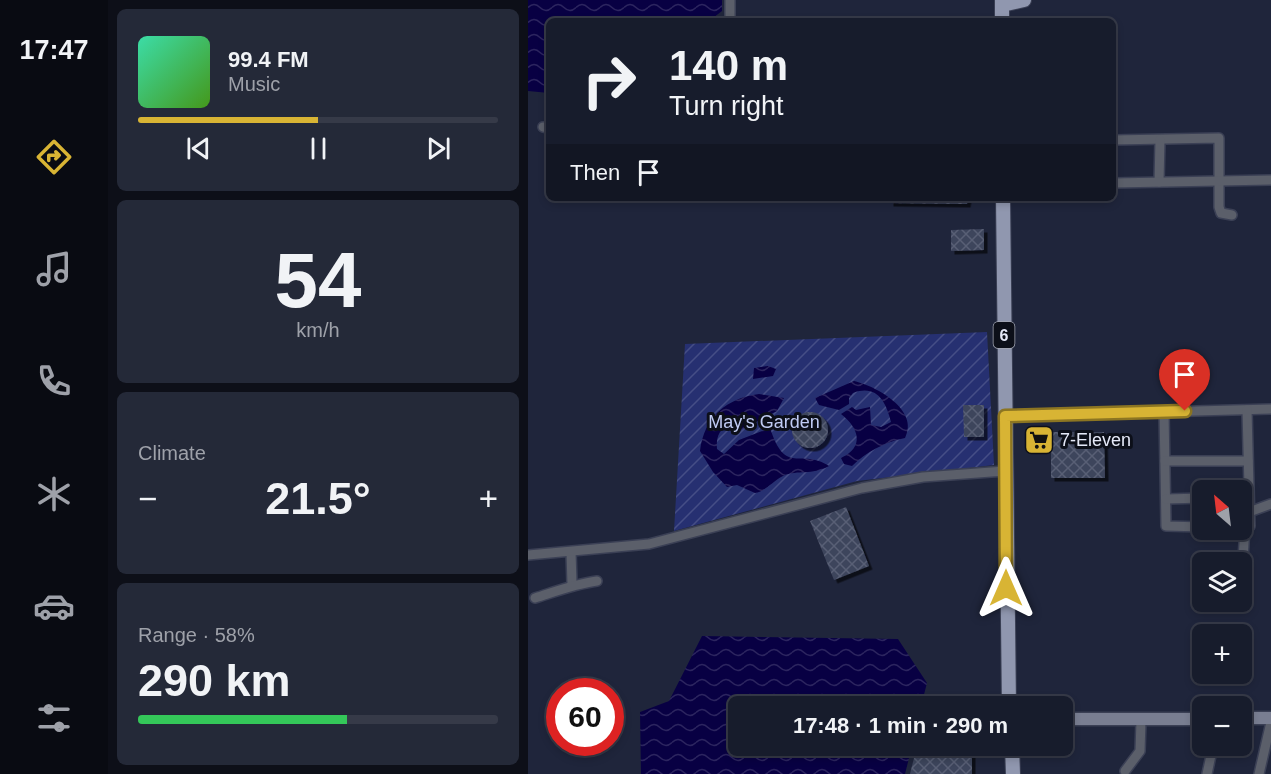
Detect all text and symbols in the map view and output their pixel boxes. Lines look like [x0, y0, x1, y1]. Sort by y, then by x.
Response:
text: 17:47 [19, 35, 89, 65]
icon: right [570, 42, 648, 120]
text: 140 m [669, 42, 788, 89]
text: 99.4 FM [228, 47, 309, 72]
text: Music [228, 73, 280, 95]
text: Turn right [669, 91, 784, 121]
icon: previous [182, 132, 215, 165]
icon: pause [302, 132, 335, 165]
icon: next [422, 132, 455, 165]
icon: directions [33, 136, 75, 178]
icon: arrive [632, 156, 665, 189]
text: Then [570, 160, 620, 185]
text: 54 [275, 236, 361, 324]
icon: music [33, 248, 75, 290]
text: km/h [296, 319, 340, 341]
road number: 6 [994, 322, 1014, 348]
pin [1159, 349, 1210, 411]
icon: arrive [1168, 358, 1201, 391]
icon: phone [33, 360, 75, 402]
park label: May's Garden [708, 412, 820, 432]
supermarket icon: 7-Eleven [1023, 424, 1055, 456]
place label: 7-Eleven [1060, 430, 1131, 450]
text: Climate [138, 442, 206, 464]
icon: climate [33, 473, 75, 515]
text: 21.5° [265, 473, 371, 524]
text: − [138, 480, 157, 517]
text: + [479, 480, 498, 517]
north arrow [1192, 480, 1252, 540]
map controls [1192, 480, 1252, 756]
button: layers [1192, 552, 1252, 612]
position arrow [974, 556, 1038, 620]
icon: car [33, 585, 75, 627]
text: Range · 58% [138, 624, 255, 646]
button: + [1192, 624, 1252, 684]
text: 290 km [138, 655, 291, 706]
speed limit sign: 60 [546, 678, 624, 756]
button: − [1192, 696, 1252, 756]
icon: filters [33, 697, 75, 739]
text: 17:48 · 1 min · 290 m [793, 713, 1008, 738]

